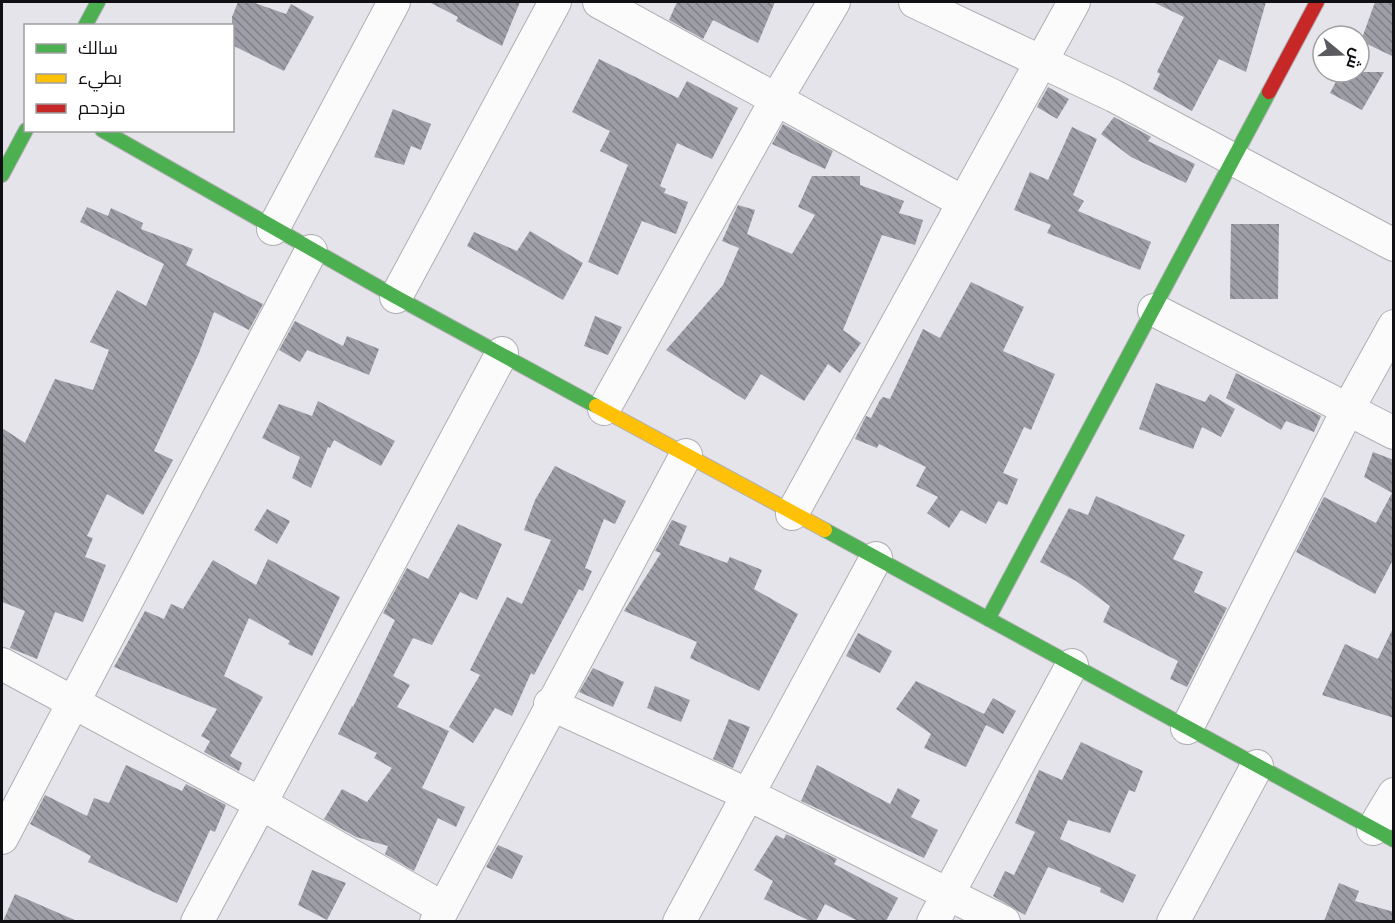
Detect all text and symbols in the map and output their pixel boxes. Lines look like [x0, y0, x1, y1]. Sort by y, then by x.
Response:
legend [24, 24, 234, 132]
north arrow [1311, 24, 1371, 84]
text: سالك [78, 36, 118, 59]
text: ش [1342, 46, 1368, 72]
text: بطيء [78, 66, 122, 92]
text: مزدحم [78, 96, 126, 120]

